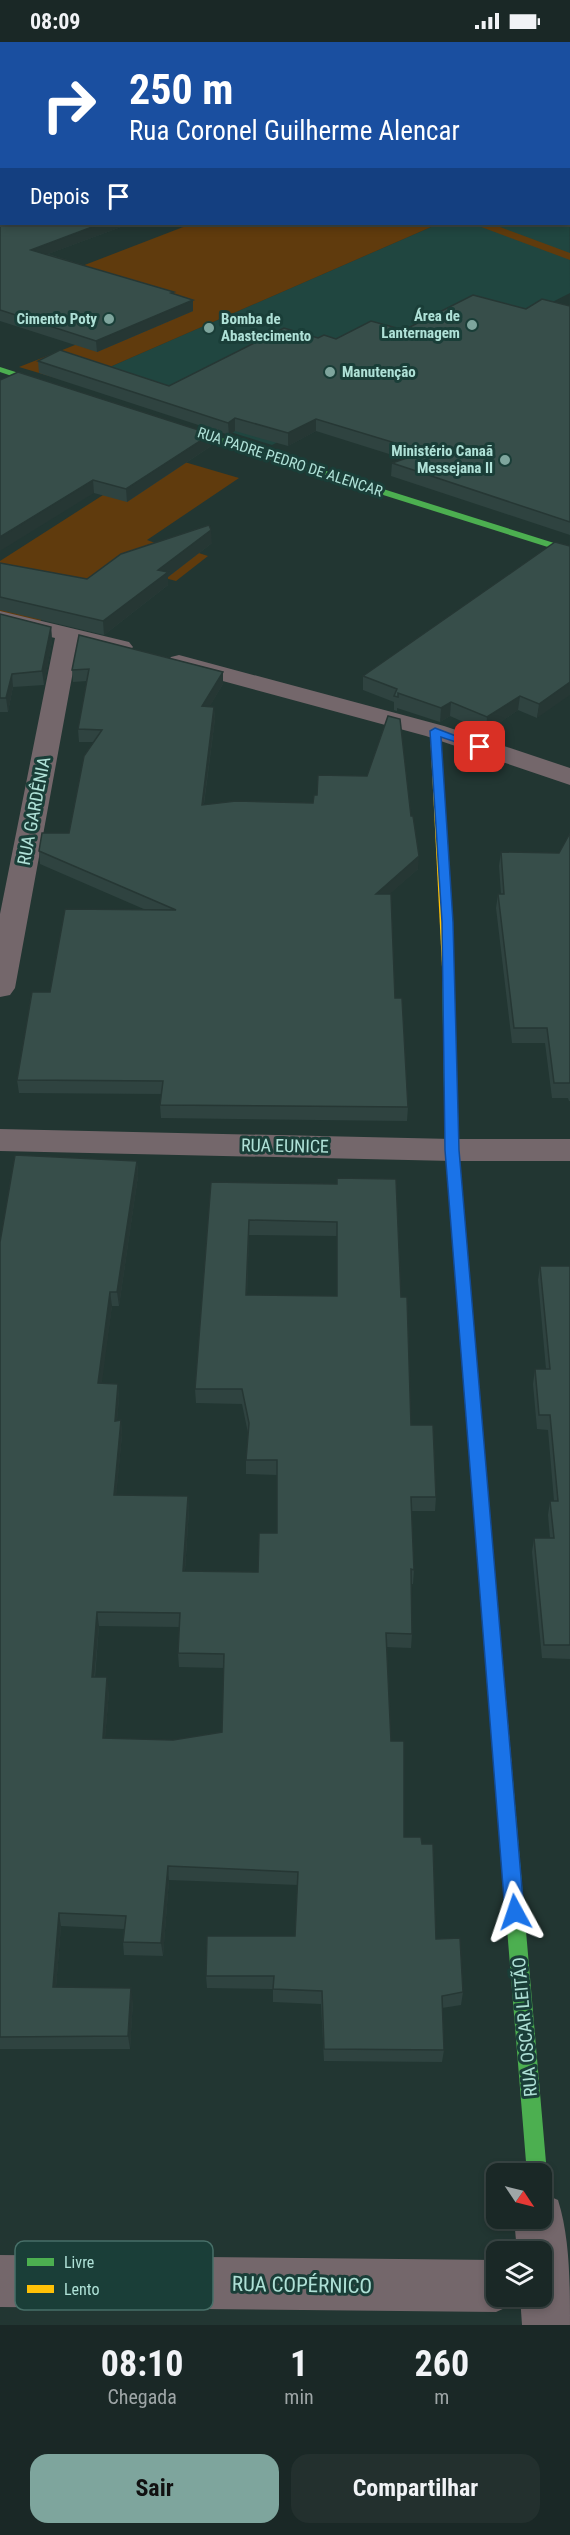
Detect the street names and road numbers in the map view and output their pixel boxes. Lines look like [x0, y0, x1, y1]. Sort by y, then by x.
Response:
street label: RUA PADRE PEDRO DE ALENCAR [195, 424, 385, 500]
street label: RUA GARDÊNIA [13, 754, 54, 867]
street label: RUA EUNICE [241, 1134, 329, 1157]
street label: RUA OSCAR LEITÃO [508, 1956, 541, 2098]
street label: RUA COPÉRNICO [232, 2272, 372, 2298]

